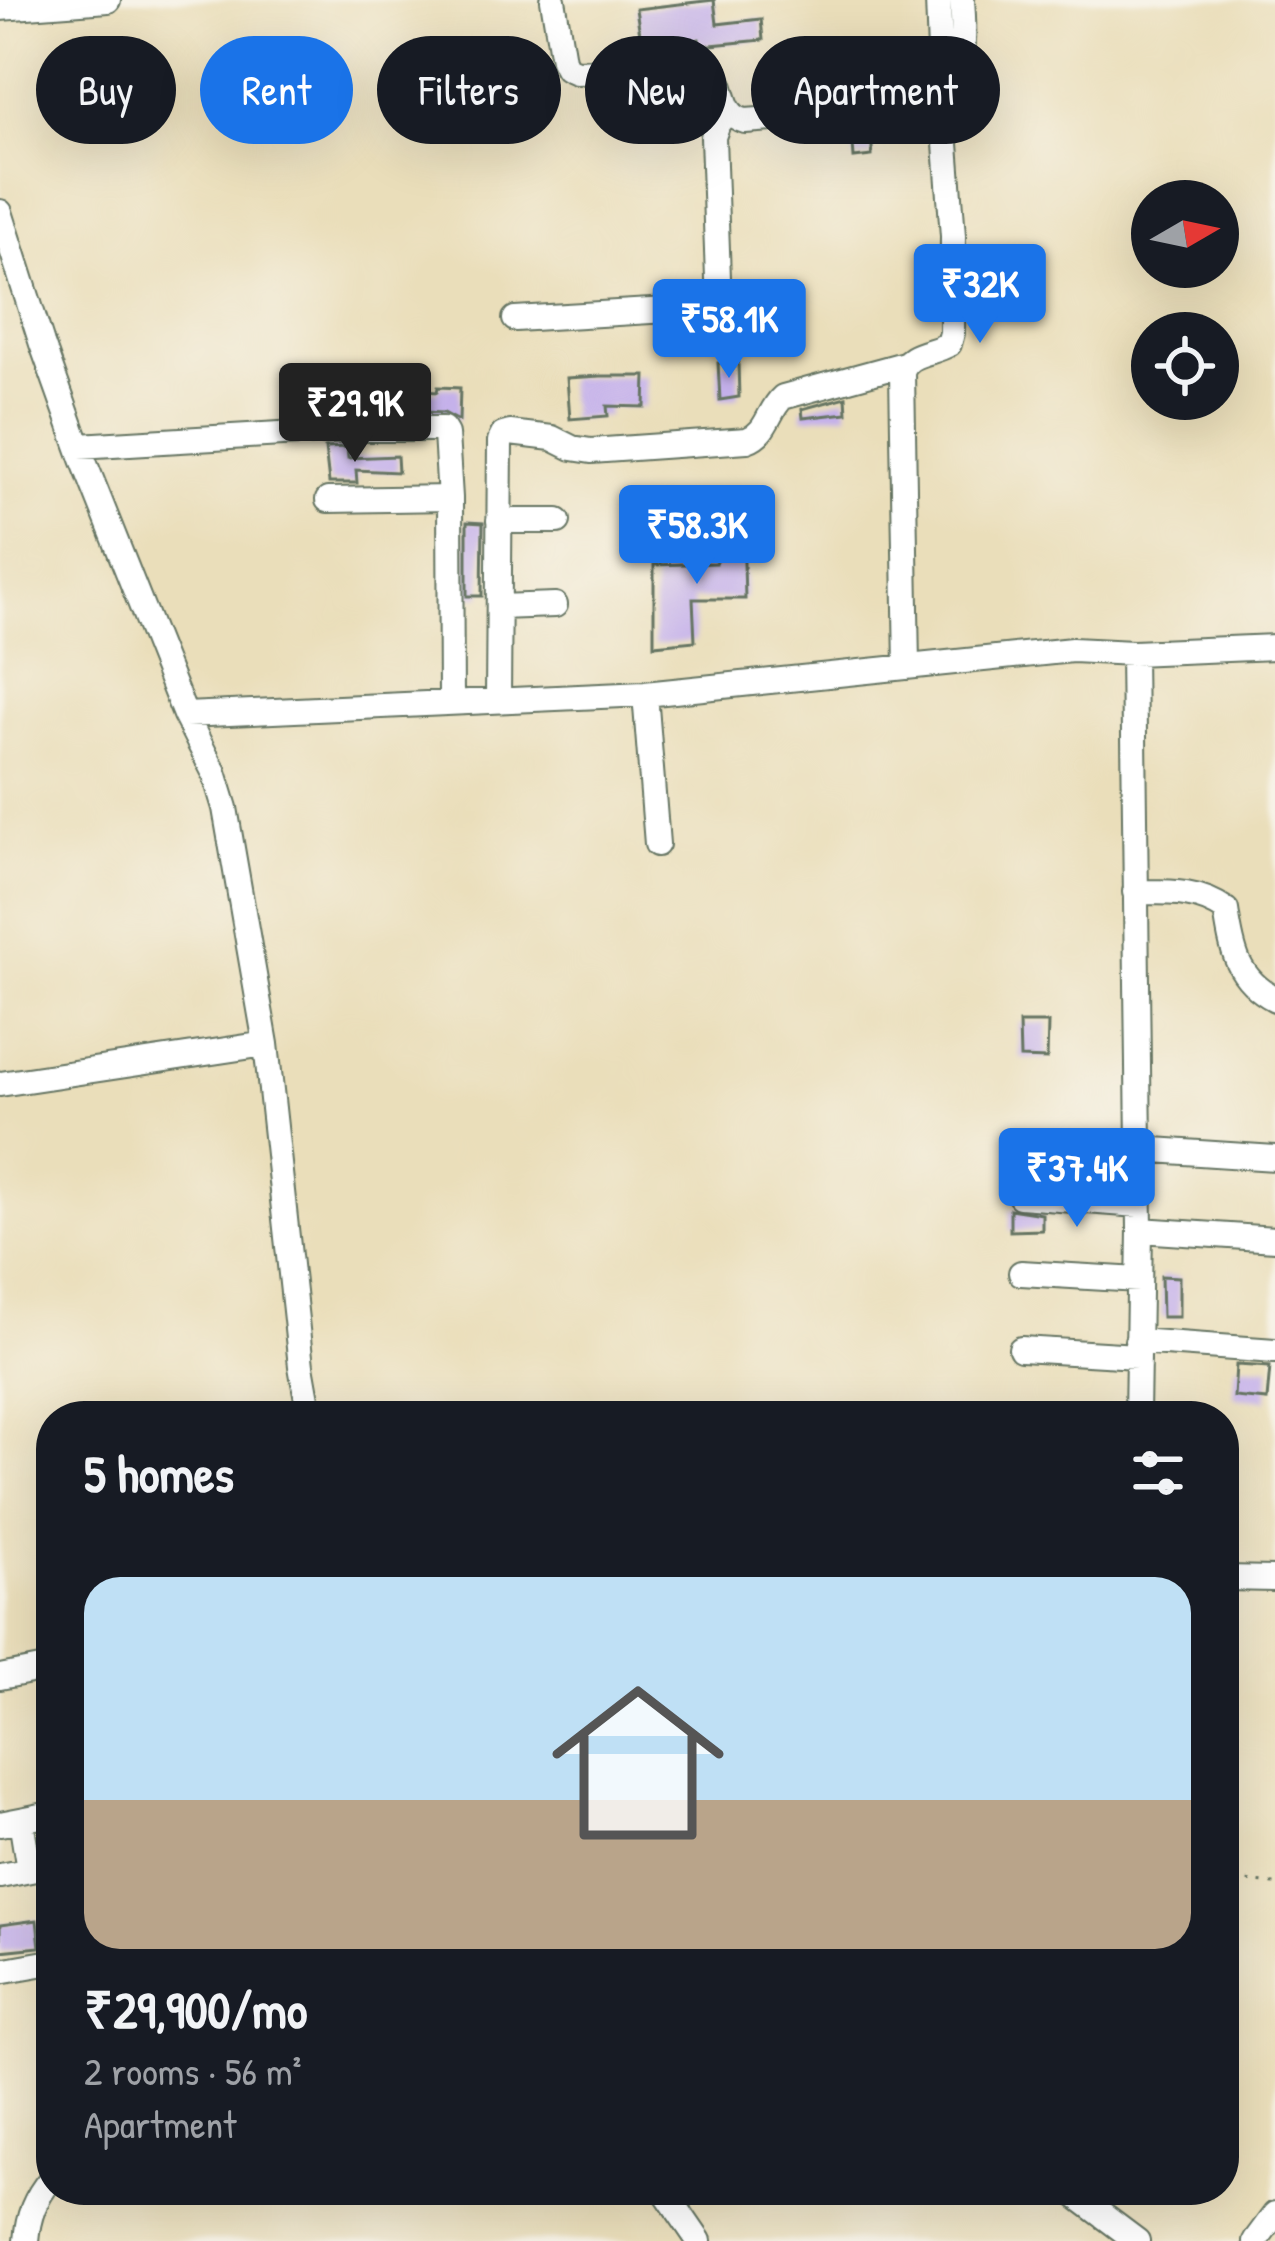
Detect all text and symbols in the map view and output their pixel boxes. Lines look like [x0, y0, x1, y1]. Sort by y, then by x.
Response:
chip: Buy [36, 36, 176, 144]
chip: Rent [200, 36, 353, 144]
chip: Filters [377, 36, 561, 144]
chip: New [585, 36, 727, 144]
chip: Apartment [751, 36, 1000, 144]
north arrow [1131, 180, 1239, 288]
map controls [1131, 180, 1239, 420]
pin: ₹32K [909, 244, 1051, 346]
text: ₹32K [941, 256, 1019, 309]
pin: ₹58.1K [631, 279, 827, 381]
text: ₹58.1K [680, 291, 778, 344]
button: locate [1131, 312, 1239, 420]
pin: ₹29.9K [257, 363, 453, 465]
text: ₹29.9K [306, 375, 404, 428]
pin: ₹58.3K [599, 485, 795, 587]
text: ₹58.3K [646, 497, 748, 550]
pin: ₹37.4K [979, 1128, 1175, 1230]
text: ₹37.4K [1026, 1140, 1128, 1193]
text: 5 homes [84, 1439, 234, 1508]
icon: filters [1125, 1440, 1191, 1506]
icon: home [530, 1655, 746, 1871]
text: ₹29,900/mo [84, 1975, 307, 2044]
text: 2 rooms · 56 m² [84, 2044, 301, 2097]
text: Apartment [84, 2097, 237, 2150]

